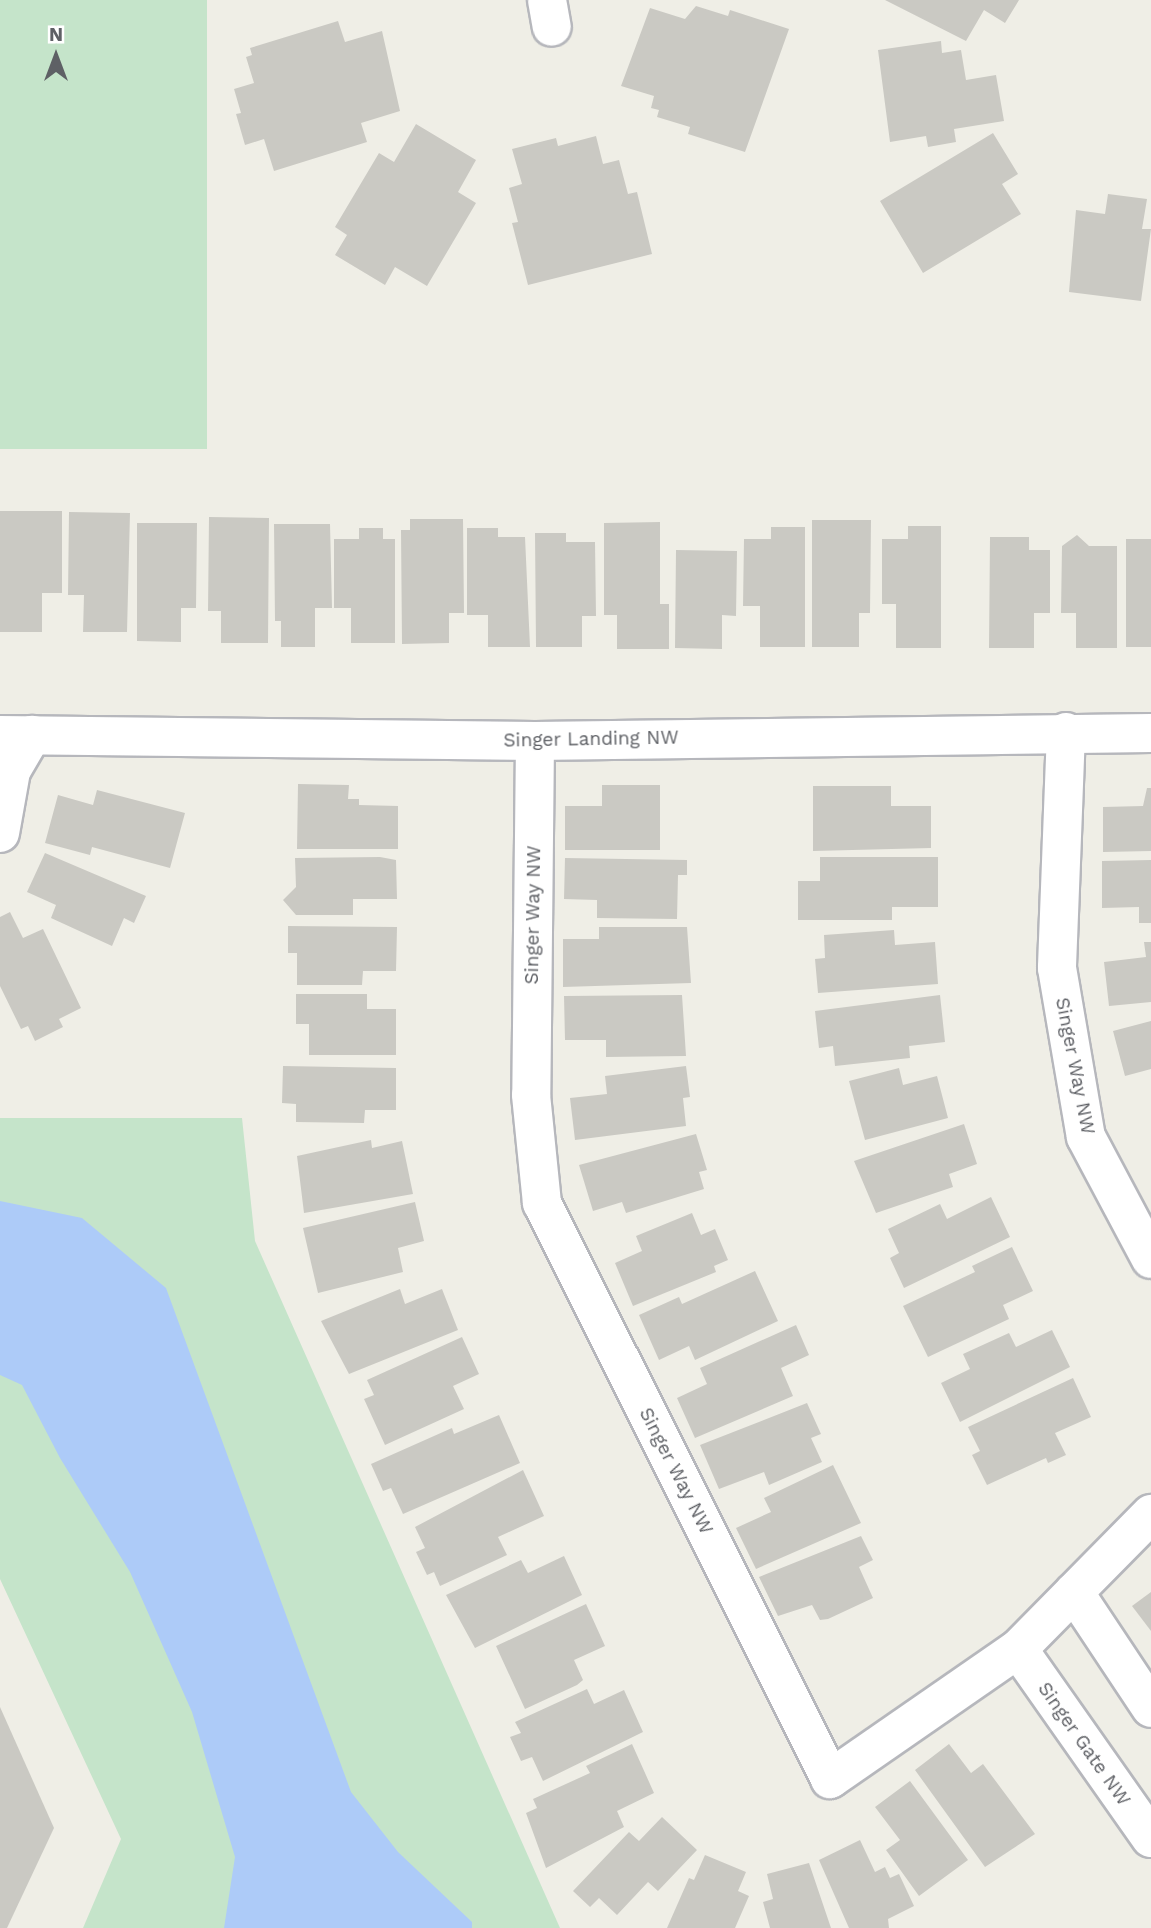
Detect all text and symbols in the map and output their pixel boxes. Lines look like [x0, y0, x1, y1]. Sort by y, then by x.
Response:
north arrow [21, 21, 91, 91]
text: N [49, 23, 63, 46]
street label: Singer Landing NW [503, 726, 679, 752]
street label: Singer Way NW [520, 845, 546, 985]
street label: Singer Way NW [1050, 995, 1100, 1137]
street label: Singer Way NW [634, 1403, 718, 1539]
street label: Singer Gate NW [1033, 1678, 1135, 1810]

